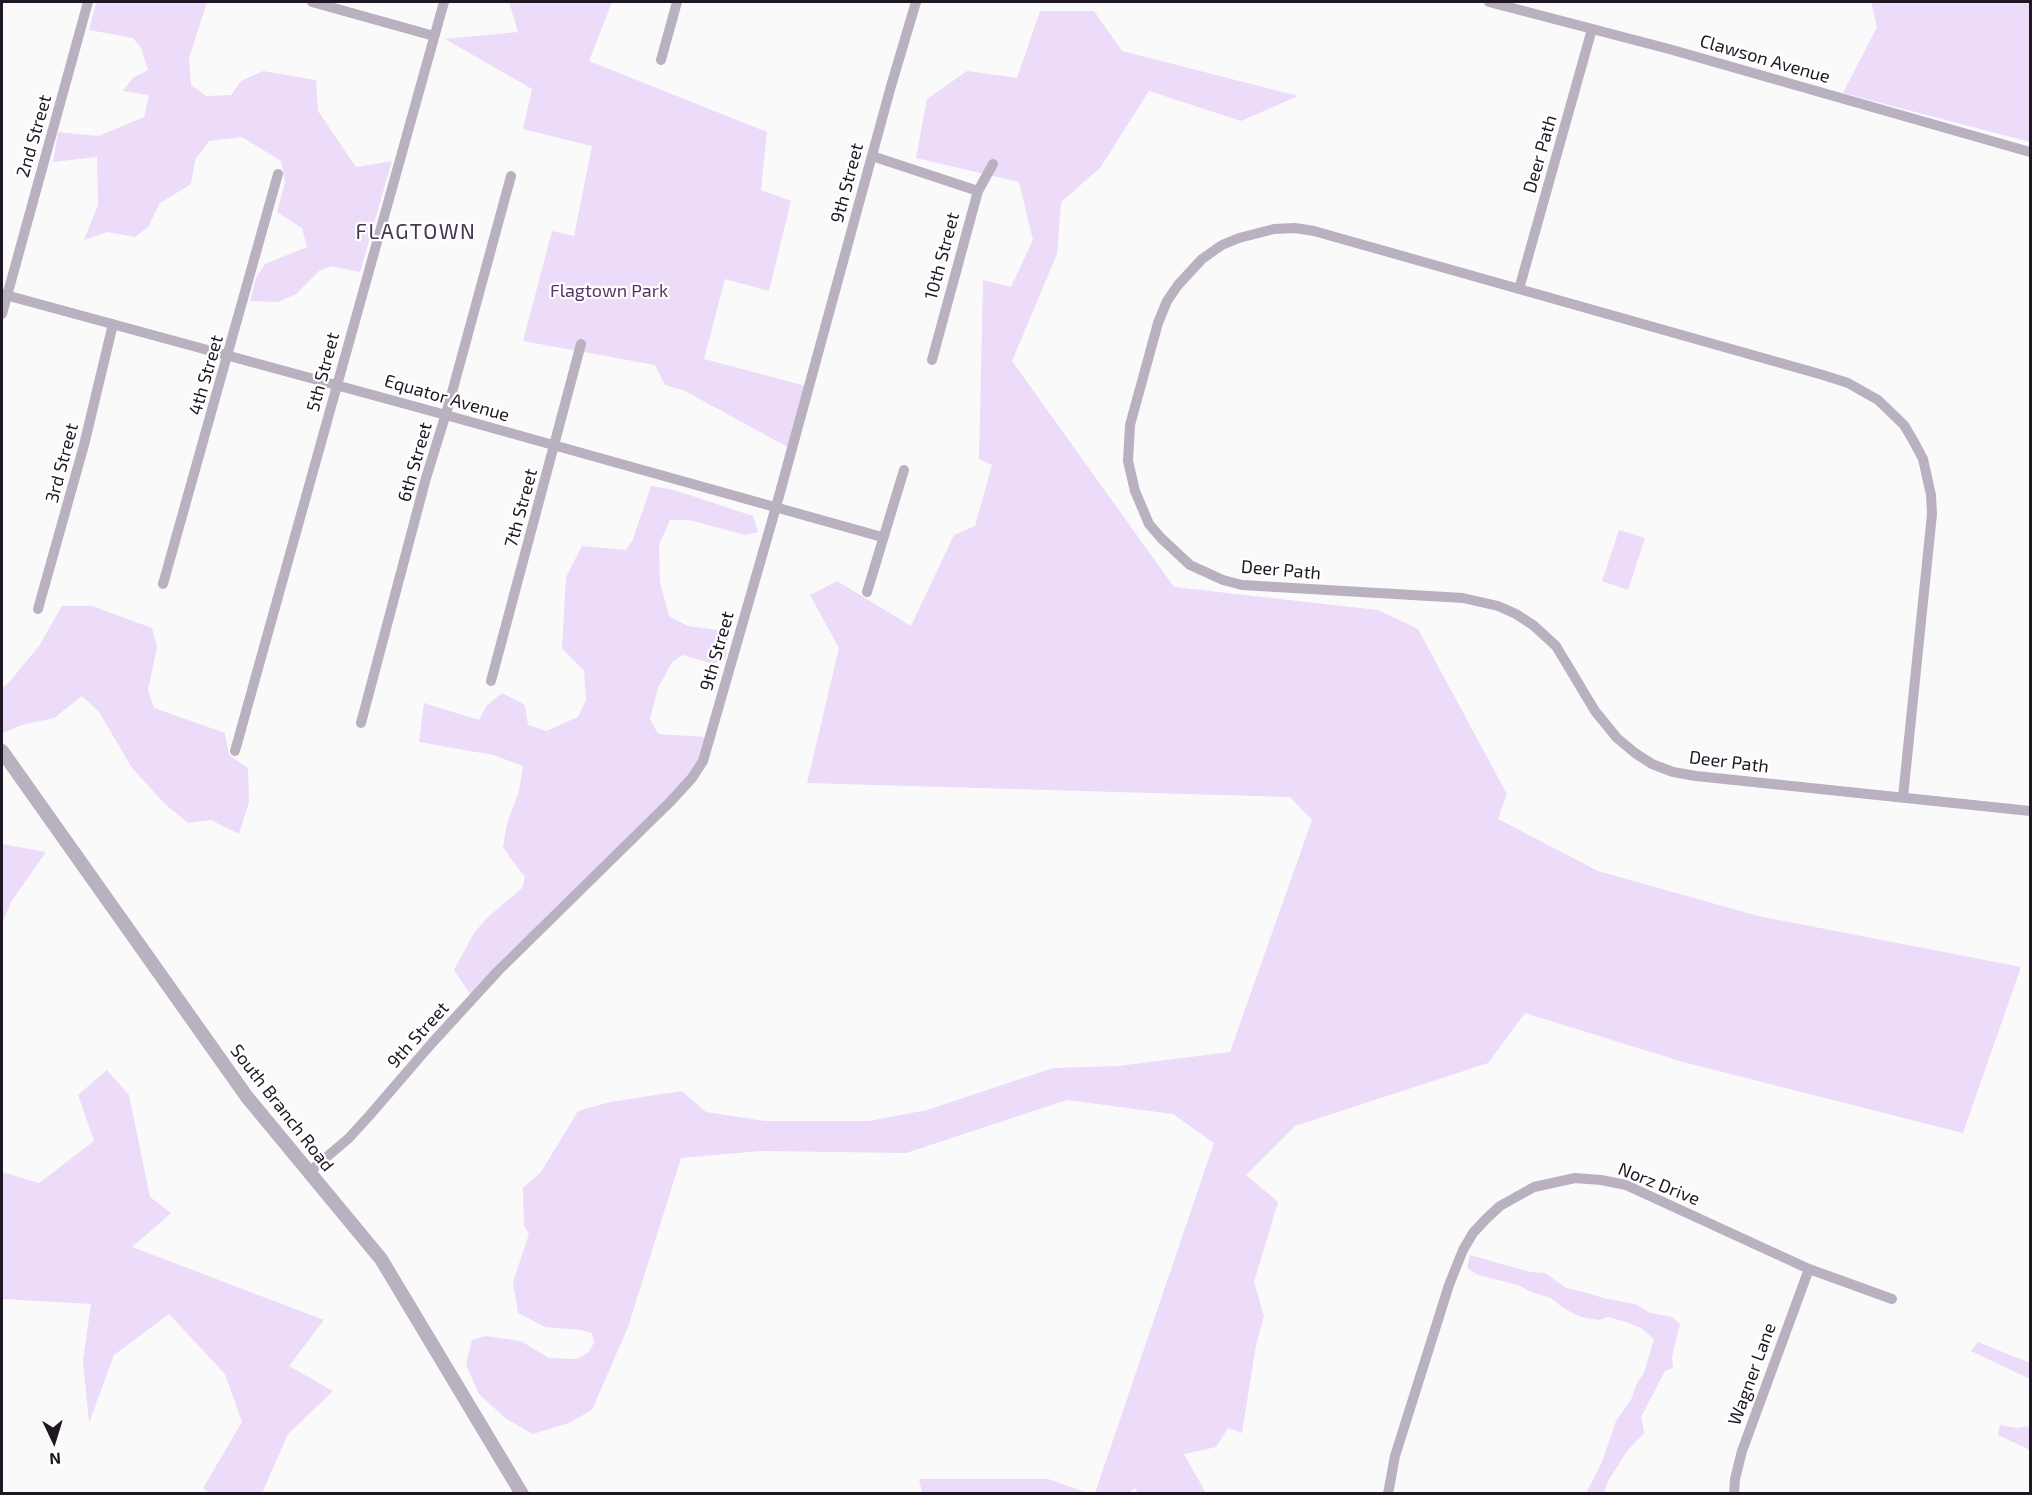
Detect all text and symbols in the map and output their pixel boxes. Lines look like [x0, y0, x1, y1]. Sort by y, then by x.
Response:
street label: Clawson Avenue [1697, 30, 1833, 88]
street label: 2nd Street [12, 92, 56, 180]
street label: Deer Path [1519, 112, 1561, 196]
street label: 9th Street [826, 141, 868, 225]
street label: 10th Street [920, 210, 964, 302]
district label: FLAGTOWN [356, 219, 476, 245]
park label: Flagtown Park [550, 280, 668, 302]
street label: 5th Street [302, 330, 344, 414]
street label: 4th Street [184, 332, 228, 418]
street label: Equator Avenue [382, 370, 512, 426]
street label: 6th Street [393, 420, 437, 504]
street label: 3rd Street [41, 421, 83, 505]
street label: 7th Street [500, 466, 542, 550]
street label: Deer Path [1240, 556, 1322, 584]
street label: 9th Street [695, 609, 739, 693]
street label: Deer Path [1688, 746, 1770, 778]
street label: 9th Street [383, 997, 453, 1073]
street label: South Branch Road [226, 1040, 338, 1176]
street label: Norz Drive [1615, 1158, 1703, 1210]
street label: Wagner Lane [1723, 1320, 1781, 1428]
north arrow [24, 1411, 84, 1471]
text: N [49, 1450, 62, 1469]

